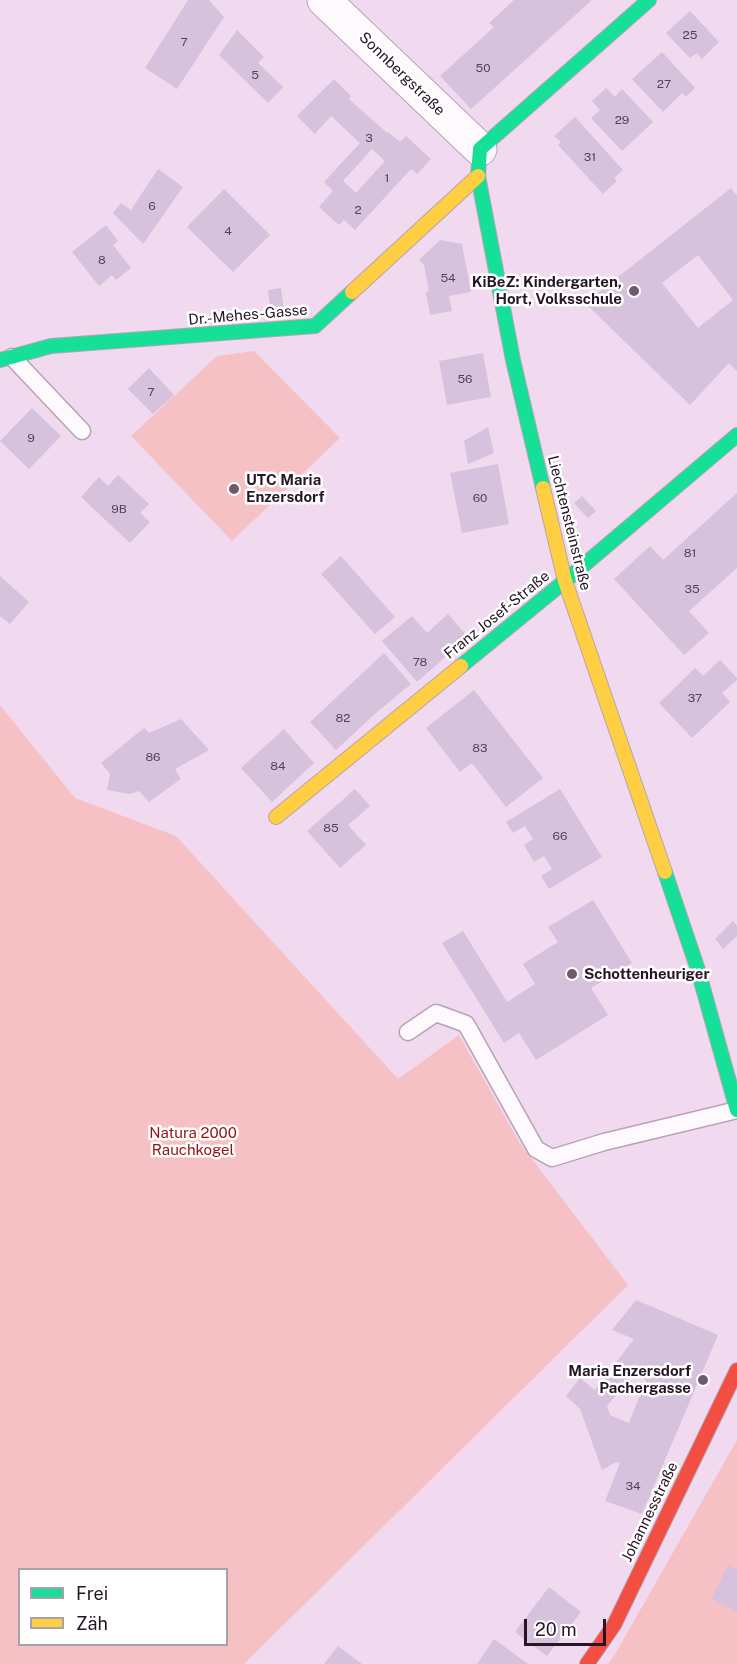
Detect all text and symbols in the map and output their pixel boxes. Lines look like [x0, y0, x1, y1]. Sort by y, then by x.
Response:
street label: Sonnbergstraße [355, 28, 449, 120]
house number: 25 [683, 28, 697, 42]
house number: 7 [180, 35, 188, 49]
house number: 50 [475, 61, 491, 75]
house number: 5 [251, 68, 259, 82]
house number: 27 [657, 77, 671, 91]
house number: 29 [615, 113, 629, 127]
house number: 3 [365, 131, 373, 145]
house number: 31 [584, 150, 596, 164]
house number: 1 [385, 171, 389, 185]
house number: 6 [148, 199, 156, 213]
house number: 2 [354, 203, 362, 217]
house number: 4 [224, 224, 232, 238]
house number: 8 [98, 253, 106, 267]
house number: 54 [440, 271, 456, 285]
place label: KiBeZ: Kindergarten, Hort, Volksschule [472, 273, 622, 308]
marker: KiBeZ: Kindergarten, Hort, Volksschule [627, 284, 641, 298]
street label: Dr.-Mehes-Gasse [188, 301, 308, 329]
house number: 56 [457, 372, 473, 386]
house number: 7 [147, 385, 155, 399]
house number: 9 [27, 431, 35, 445]
street label: Liechtensteinstraße [544, 454, 594, 592]
place label: UTC Maria Enzersdorf [246, 471, 324, 506]
marker: UTC Maria Enzersdorf [227, 482, 241, 496]
house number: 60 [473, 491, 487, 505]
house number: 9B [111, 502, 127, 516]
house number: 81 [684, 546, 696, 560]
street label: Franz Josef-Straße [441, 567, 553, 663]
house number: 35 [684, 582, 700, 596]
house number: 78 [413, 655, 427, 669]
house number: 37 [688, 691, 702, 705]
house number: 82 [336, 711, 350, 725]
house number: 83 [472, 741, 488, 755]
house number: 86 [145, 750, 161, 764]
house number: 84 [270, 759, 286, 773]
house number: 85 [323, 821, 339, 835]
house number: 66 [553, 829, 567, 843]
place label: Schottenheuriger [584, 965, 710, 983]
marker: Schottenheuriger [565, 967, 579, 981]
park label: Natura 2000 Rauchkogel [149, 1124, 237, 1159]
place label: Maria Enzersdorf Pachergasse [568, 1362, 691, 1397]
marker: Maria Enzersdorf Pachergasse [696, 1373, 710, 1387]
street label: Johannesstraße [618, 1459, 682, 1565]
house number: 34 [625, 1479, 641, 1493]
legend [18, 1568, 228, 1646]
text: Frei [76, 1583, 108, 1604]
scale bar [527, 1607, 610, 1645]
text: Zäh [76, 1613, 108, 1634]
text: 20 m [535, 1619, 577, 1640]

